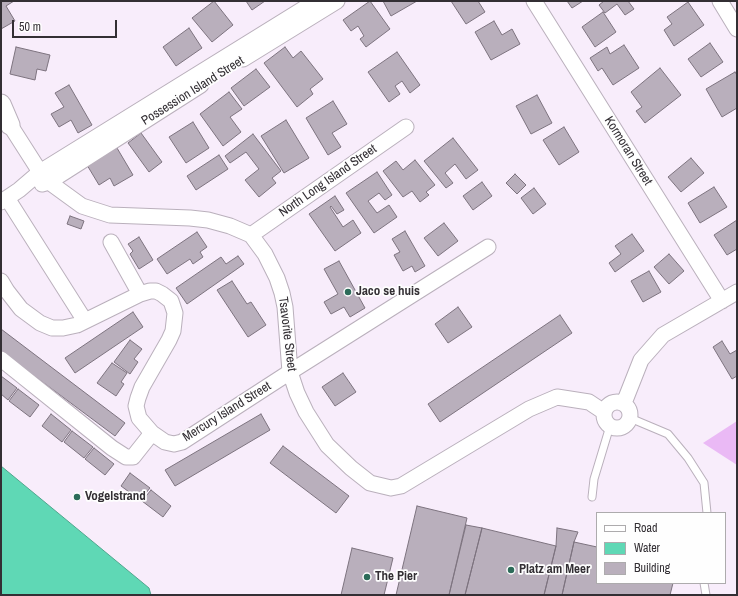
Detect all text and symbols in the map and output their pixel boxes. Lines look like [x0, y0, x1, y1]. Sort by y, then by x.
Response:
scale bar [14, 12, 119, 38]
text: 50 m [19, 19, 41, 35]
street label: Possession Island Street [139, 53, 247, 129]
street label: Kormoran Street [601, 114, 655, 188]
street label: North Long Island Street [276, 141, 380, 221]
place label: Jaco se huis [356, 284, 420, 300]
marker: Jaco se huis [343, 287, 353, 297]
street label: Tsavorite Street [275, 296, 299, 372]
street label: Mercury Island Street [180, 379, 274, 445]
place label: Vogelstrand [85, 489, 146, 505]
marker: Vogelstrand [72, 492, 82, 502]
legend [596, 512, 726, 584]
text: Road [634, 520, 658, 536]
text: Water [634, 540, 660, 556]
text: Building [634, 560, 670, 576]
place label: Platz am Meer [519, 562, 590, 578]
marker: Platz am Meer [506, 565, 516, 575]
place label: The Pier [375, 569, 417, 585]
marker: The Pier [362, 572, 372, 582]

